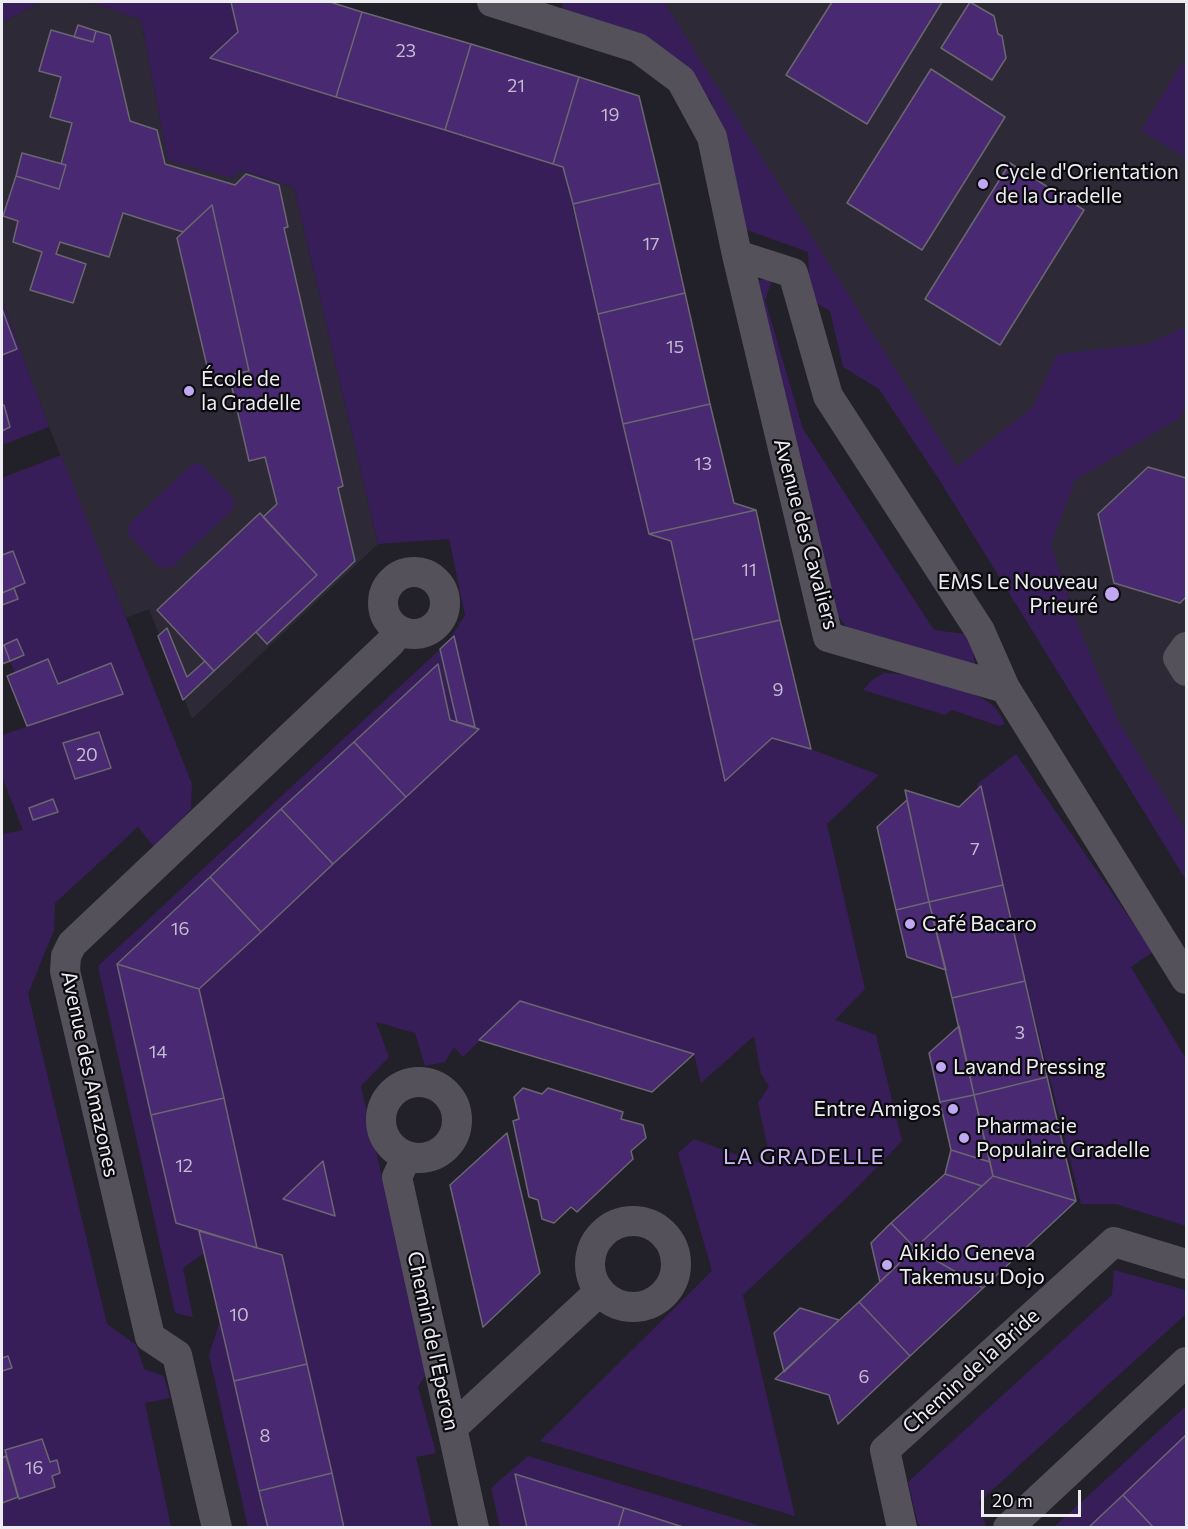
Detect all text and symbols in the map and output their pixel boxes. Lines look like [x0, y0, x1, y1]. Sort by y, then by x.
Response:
house number: 23 [396, 40, 416, 62]
house number: 21 [507, 75, 525, 97]
house number: 19 [601, 104, 619, 126]
place label: Cycle d'Orientation de la Gradelle [995, 159, 1179, 209]
marker: Cycle d'Orientation de la Gradelle [976, 177, 990, 191]
house number: 17 [642, 233, 660, 255]
house number: 15 [666, 336, 684, 358]
place label: École de la Gradelle [201, 366, 301, 416]
marker: École de la Gradelle [182, 384, 196, 398]
street label: Avenue des Cavaliers [768, 436, 844, 632]
house number: 13 [694, 453, 712, 475]
house number: 11 [741, 559, 757, 581]
place label: EMS Le Nouveau Prieuré [938, 569, 1098, 619]
marker: EMS Le Nouveau Prieuré [1103, 585, 1121, 603]
house number: 9 [773, 679, 783, 701]
house number: 20 [76, 744, 98, 766]
house number: 7 [970, 838, 980, 860]
place label: Café Bacaro [922, 911, 1037, 937]
marker: Café Bacaro [903, 917, 917, 931]
house number: 16 [171, 918, 189, 940]
street label: Avenue des Amazones [56, 969, 124, 1179]
house number: 3 [1015, 1022, 1025, 1044]
house number: 14 [149, 1041, 167, 1063]
place label: Lavand Pressing [953, 1054, 1106, 1080]
marker: Lavand Pressing [934, 1060, 948, 1074]
place label: Entre Amigos [813, 1096, 941, 1122]
marker: Entre Amigos [946, 1102, 960, 1116]
place label: Pharmacie Populaire Gradelle [976, 1113, 1150, 1163]
marker: Pharmacie Populaire Gradelle [957, 1131, 971, 1145]
district label: LA GRADELLE [723, 1144, 885, 1170]
house number: 12 [175, 1155, 193, 1177]
place label: Aikido Geneva Takemusu Dojo [899, 1240, 1045, 1290]
street label: Chemin de l'Eperon [402, 1249, 464, 1433]
marker: Aikido Geneva Takemusu Dojo [880, 1258, 894, 1272]
street label: Chemin de la Bride [897, 1303, 1045, 1439]
house number: 10 [229, 1304, 249, 1326]
house number: 6 [859, 1366, 869, 1388]
house number: 8 [260, 1425, 270, 1447]
house number: 16 [25, 1457, 43, 1479]
scale bar [984, 1478, 1084, 1516]
text: 20 m [992, 1489, 1033, 1511]

